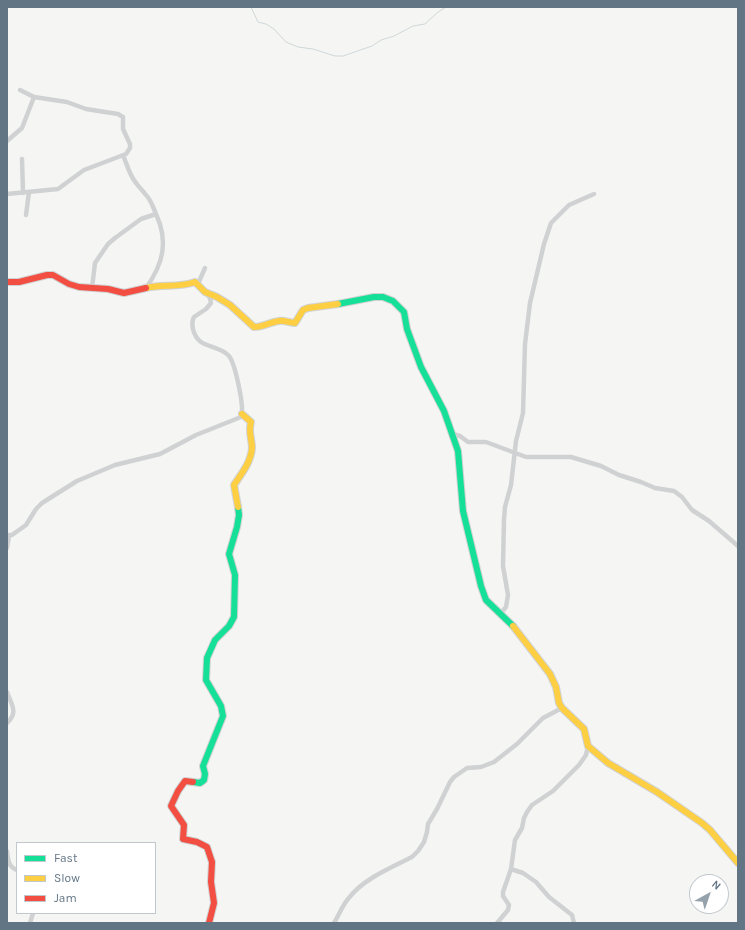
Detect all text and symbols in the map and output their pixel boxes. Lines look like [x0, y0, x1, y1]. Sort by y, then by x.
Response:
legend [16, 842, 156, 914]
text: Fast [54, 851, 77, 865]
text: Slow [54, 871, 80, 885]
north arrow [689, 874, 729, 914]
text: N [709, 878, 724, 893]
text: Jam [54, 891, 77, 905]

